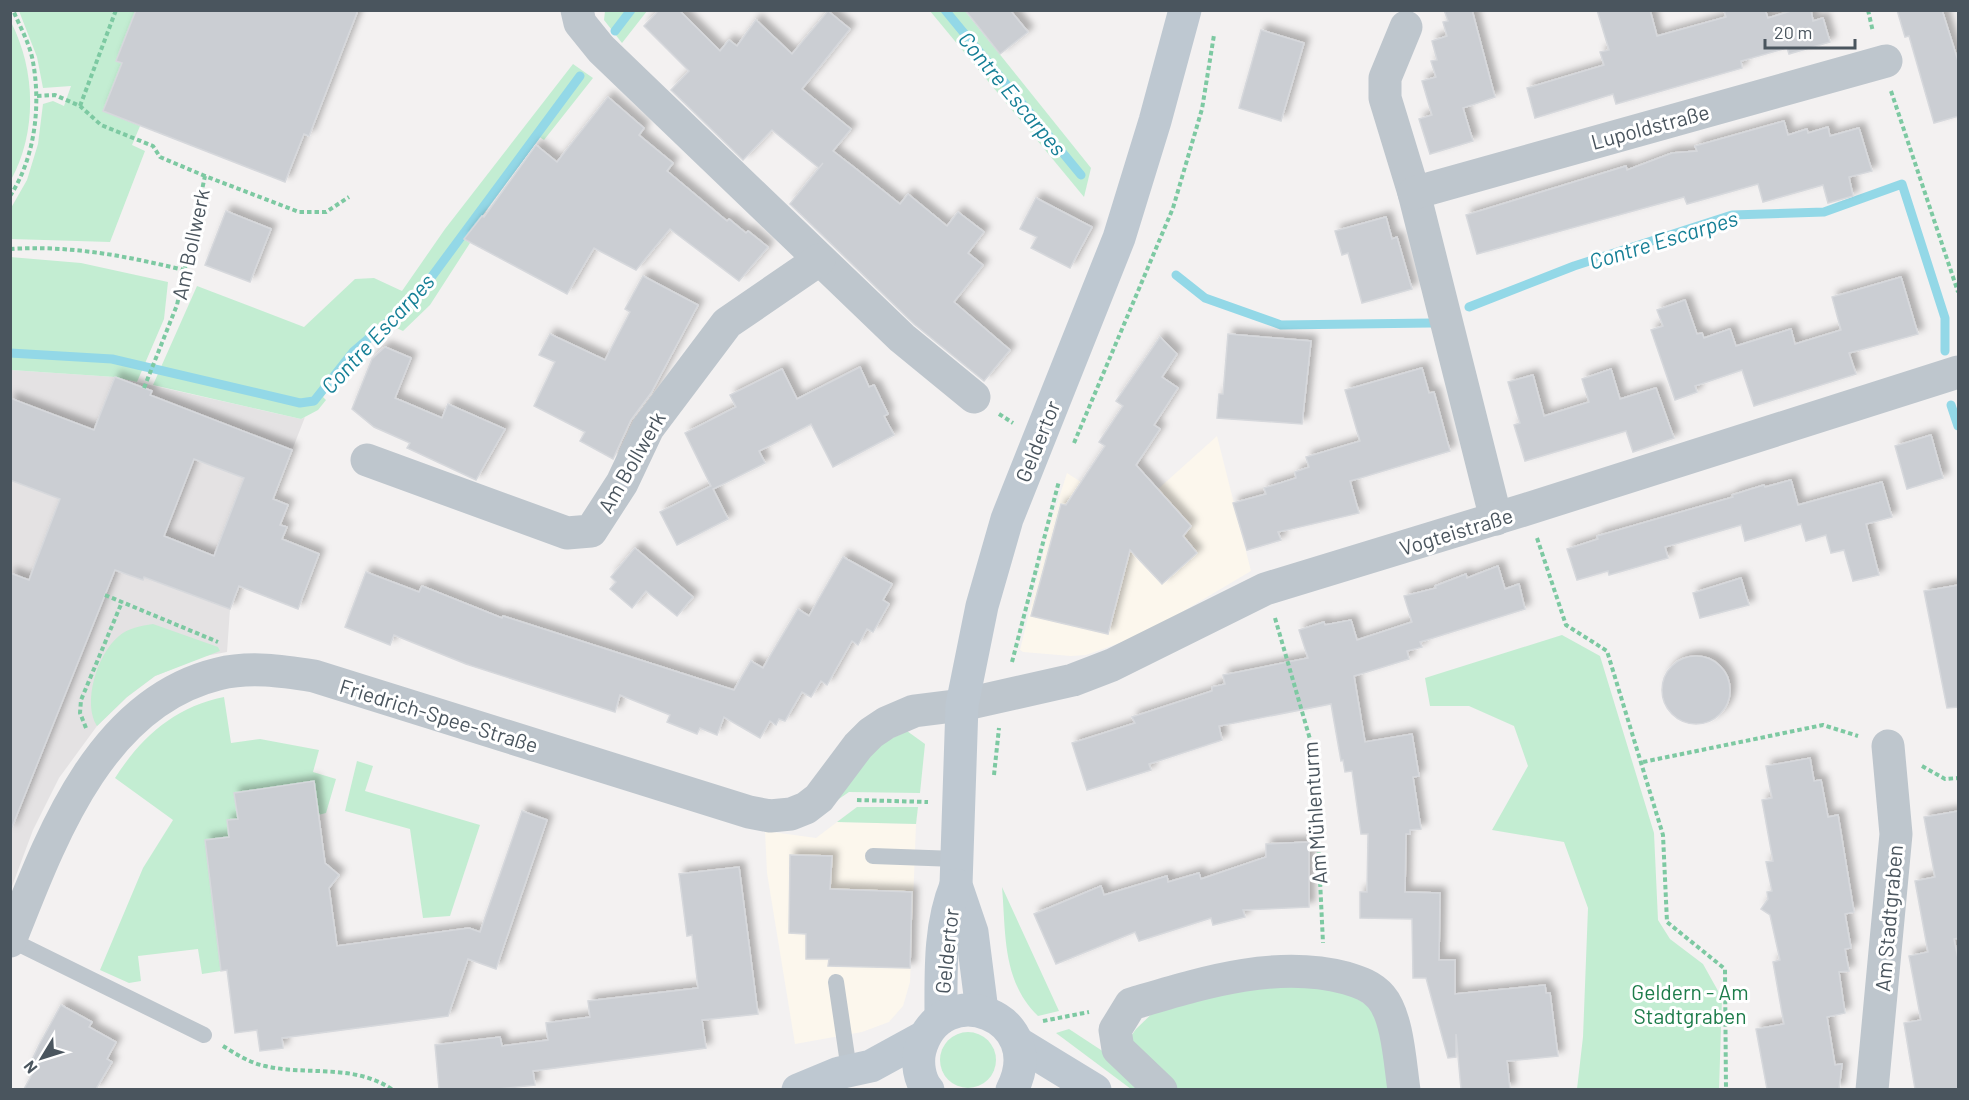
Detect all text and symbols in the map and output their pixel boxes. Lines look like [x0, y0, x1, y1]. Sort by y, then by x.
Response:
scale bar [1765, 12, 1855, 50]
text: 20 m [1774, 21, 1812, 43]
water label: Contre Escarpes [954, 26, 1072, 160]
street label: Lupoldstraße [1588, 98, 1712, 154]
street label: Am Bollwerk [166, 186, 214, 302]
water label: Contre Escarpes [1586, 204, 1740, 274]
water label: Contre Escarpes [315, 268, 439, 398]
street label: Geldertor [1009, 396, 1065, 486]
street label: Am Bollwerk [592, 407, 670, 517]
street label: Vogteistraße [1396, 502, 1516, 560]
street label: Friedrich-Spee-Straße [337, 673, 541, 757]
street label: Am Mühlenturm [1297, 741, 1331, 885]
street label: Am Stadtgraben [1869, 844, 1907, 992]
street label: Geldertor [929, 907, 963, 995]
park label: Geldern - Am Stadtgraben [1631, 979, 1749, 1028]
north arrow [12, 1028, 72, 1088]
text: N [19, 1058, 41, 1078]

